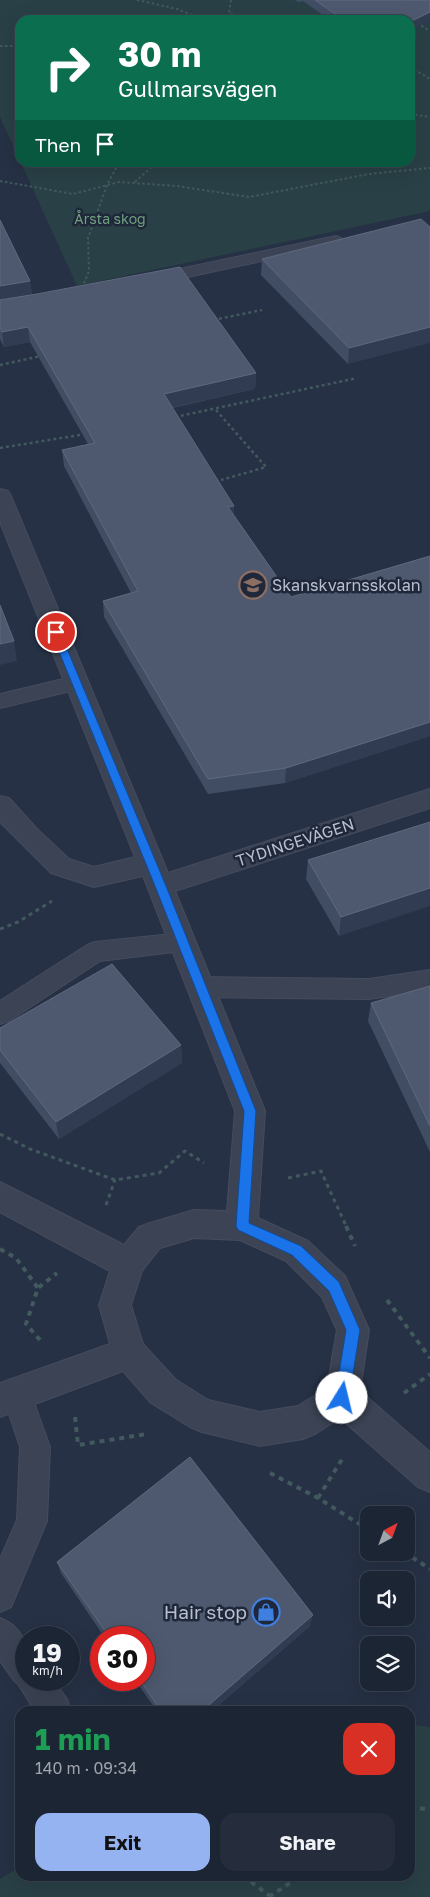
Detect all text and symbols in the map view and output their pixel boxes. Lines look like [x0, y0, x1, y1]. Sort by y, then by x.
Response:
text: 30 m [118, 33, 201, 75]
icon: right [35, 35, 100, 100]
text: Gullmarsvägen [118, 75, 277, 102]
icon: arrive [91, 130, 119, 158]
text: Then [35, 133, 81, 156]
park label: Årsta skog [74, 210, 146, 227]
school or university icon: Skanskvarnsskolan [238, 570, 268, 600]
place label: Skanskvarnsskolan [272, 575, 421, 595]
pin [35, 611, 77, 653]
icon: arrive [42, 618, 70, 646]
street label: TYDINGEVÄGEN [233, 813, 357, 871]
position arrow [315, 1371, 367, 1423]
north arrow [360, 1506, 415, 1561]
map controls [360, 1506, 415, 1691]
button: sound [360, 1571, 415, 1626]
shop icon: Hair stop [251, 1597, 281, 1627]
place label: Hair stop [164, 1600, 247, 1623]
speed limit sign: 30 [90, 1626, 155, 1691]
button: layers [360, 1636, 415, 1691]
text: 19 [33, 1637, 62, 1668]
text: km/h [32, 1663, 63, 1678]
text: 1 min [35, 1721, 111, 1757]
button: close [343, 1723, 395, 1775]
text: 140 m · 09:34 [35, 1758, 137, 1778]
button: Exit [35, 1813, 210, 1871]
button: Share [220, 1813, 395, 1871]

